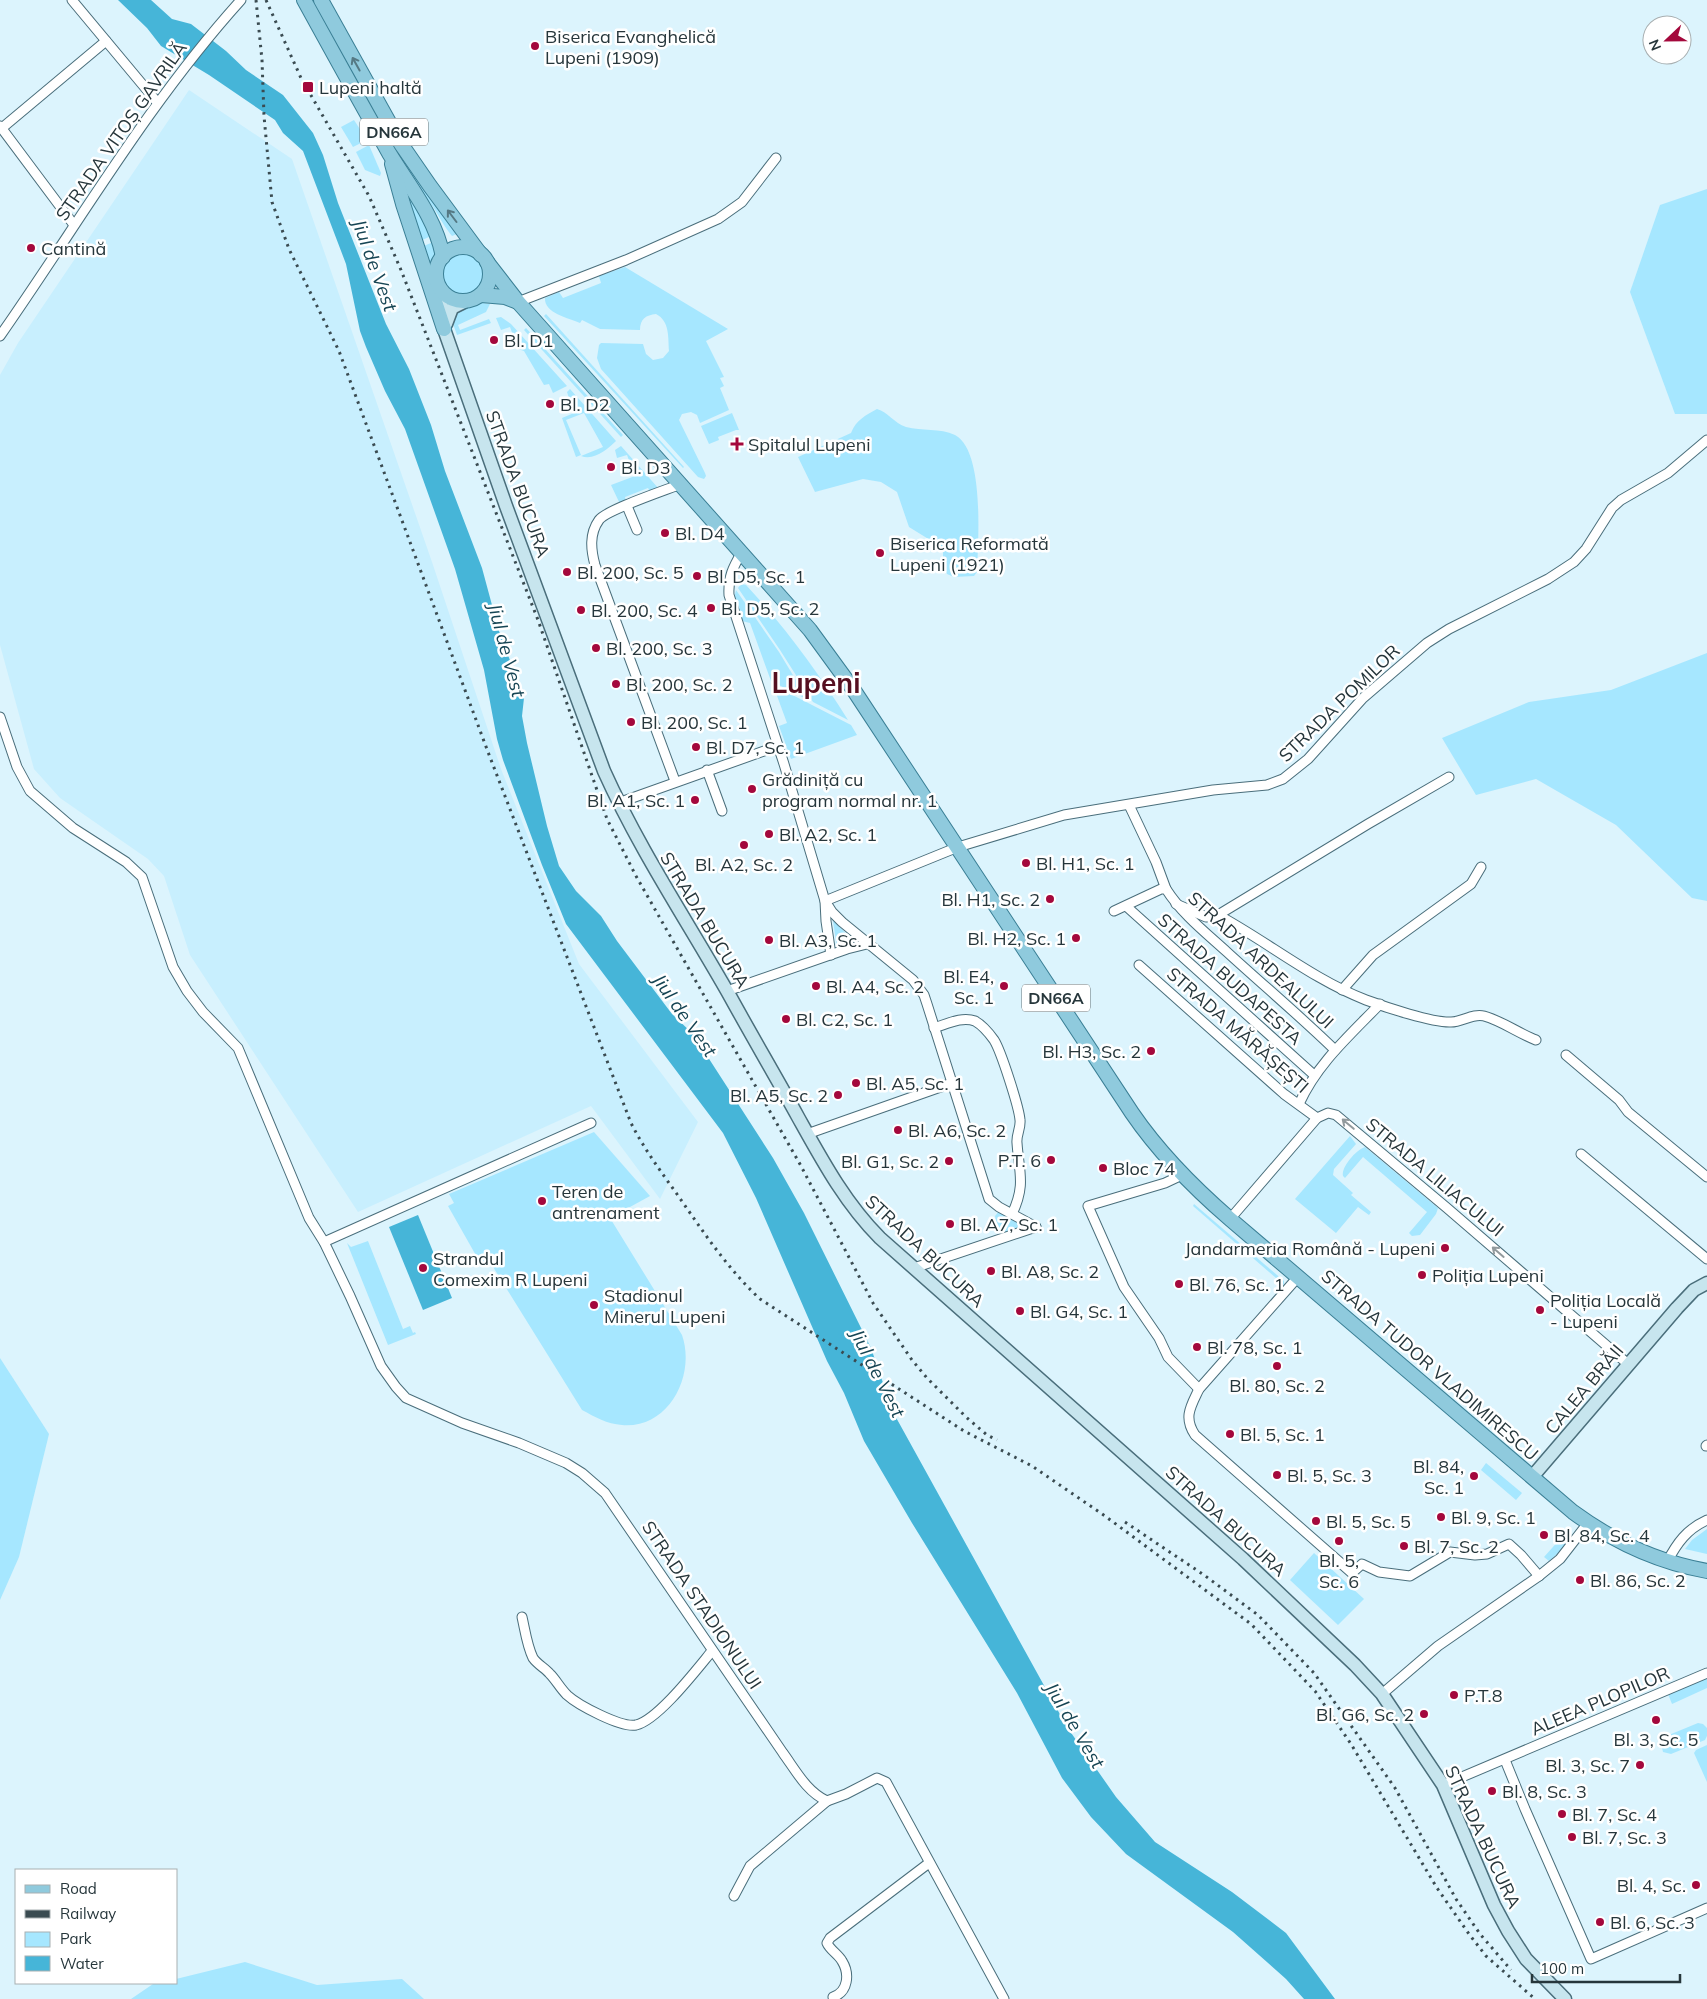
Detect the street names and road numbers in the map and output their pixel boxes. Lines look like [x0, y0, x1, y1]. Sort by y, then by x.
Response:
street label: STRADA VITOȘ GAVRILĂ [50, 37, 192, 225]
road number: DN66A [360, 118, 428, 146]
street label: STRADA BUCURA [481, 407, 555, 561]
street label: STRADA POMILOR [1274, 639, 1404, 767]
street label: STRADA BUCURA [655, 848, 755, 992]
street label: STRADA ARDEALULUI [1183, 887, 1339, 1033]
street label: STRADA BUDAPESTA [1153, 908, 1307, 1050]
street label: STRADA MĂRĂȘEȘTI [1162, 962, 1314, 1098]
road number: DN66A [1022, 984, 1090, 1011]
street label: STRADA LILIACULUI [1361, 1113, 1509, 1241]
street label: STRADA BUCURA [861, 1190, 989, 1312]
street label: STRADA TUDOR VLADIMIRESCU [1317, 1264, 1543, 1466]
street label: CALEA BRĂII [1540, 1339, 1628, 1439]
street label: STRADA BUCURA [1161, 1461, 1291, 1581]
street label: STRADA STADIONULUI [637, 1517, 767, 1693]
street label: ALEEA PLOPILOR [1527, 1661, 1673, 1741]
street label: STRADA BUCURA [1440, 1762, 1526, 1912]

